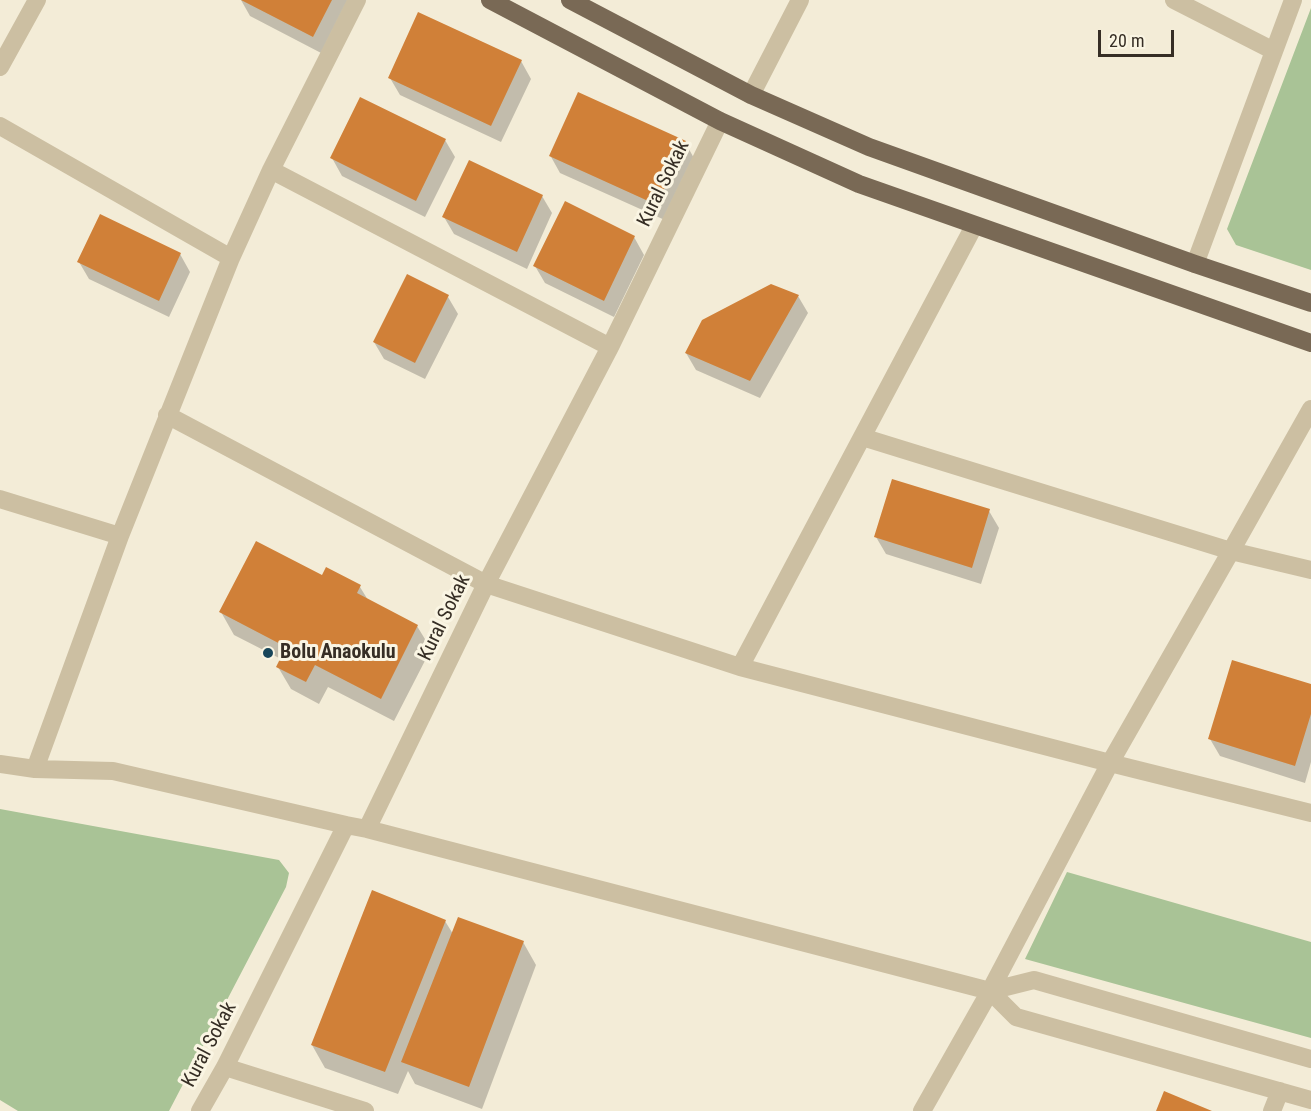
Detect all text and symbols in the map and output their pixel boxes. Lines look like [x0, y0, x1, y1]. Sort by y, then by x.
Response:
scale bar [1101, 18, 1178, 56]
text: 20 m [1109, 30, 1144, 51]
street label: Kural Sokak [633, 137, 695, 231]
street label: Kural Sokak [414, 571, 476, 665]
place label: Bolu Anaokulu [280, 641, 396, 665]
marker: Bolu Anaokulu [261, 646, 275, 660]
street label: Kural Sokak [178, 998, 242, 1092]

